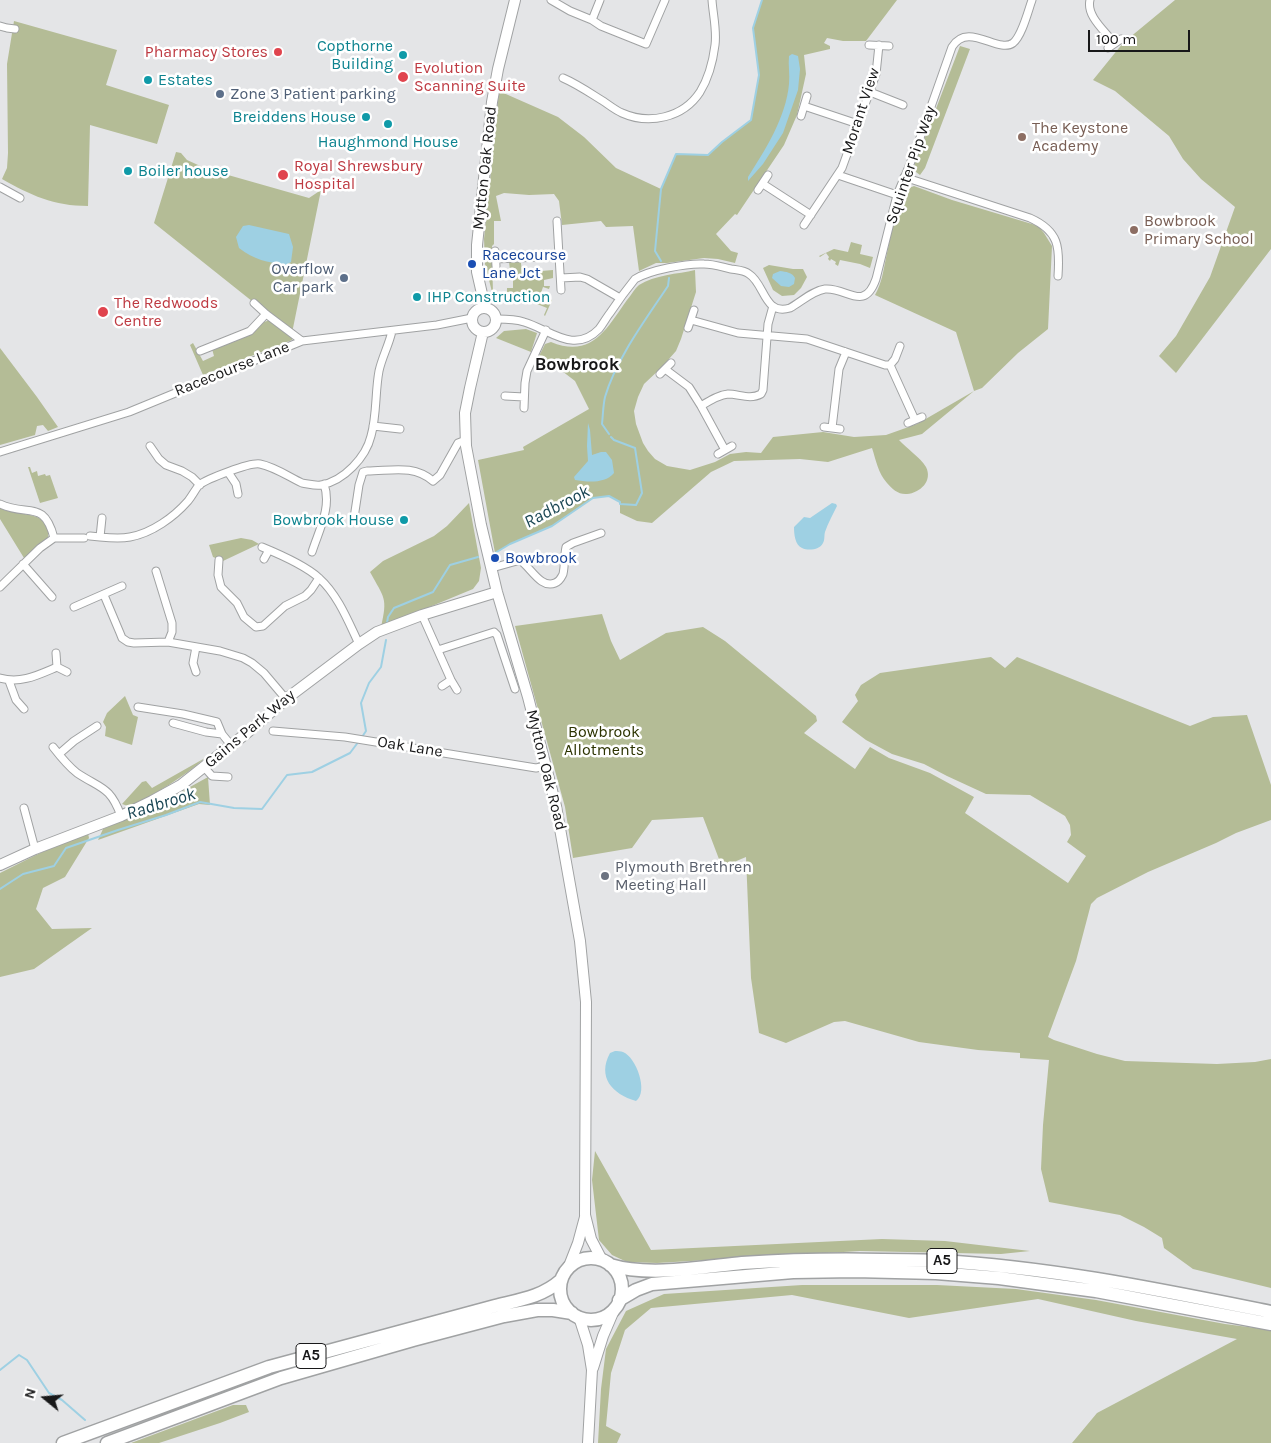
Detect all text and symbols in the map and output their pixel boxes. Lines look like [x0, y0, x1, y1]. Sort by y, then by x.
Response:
scale bar [1091, 20, 1194, 52]
text: 100 m [1096, 30, 1136, 48]
place label: Copthorne Building [317, 36, 393, 74]
place label: Pharmacy Stores [145, 42, 268, 62]
marker: Pharmacy Stores [272, 46, 284, 58]
marker: Copthorne Building [397, 49, 409, 61]
place label: Evolution Scanning Suite [414, 58, 526, 96]
street label: Morant View [838, 65, 884, 157]
place label: Estates [158, 70, 213, 90]
marker: Evolution Scanning Suite [396, 70, 410, 84]
marker: Estates [142, 74, 154, 86]
place label: Zone 3 Patient parking [230, 84, 396, 104]
marker: Zone 3 Patient parking [214, 88, 226, 100]
street label: Squinter Pip Way [882, 103, 940, 227]
street label: Mytton Oak Road [469, 105, 501, 231]
place label: Breiddens House [232, 107, 356, 127]
marker: Breiddens House [360, 111, 372, 123]
marker: Haughmond House [382, 118, 394, 130]
place label: The Keystone Academy [1032, 118, 1128, 156]
marker: The Keystone Academy [1016, 131, 1028, 143]
place label: Haughmond House [318, 132, 458, 152]
place label: Royal Shrewsbury Hospital [294, 156, 423, 194]
place label: Boiler house [138, 161, 228, 181]
marker: Boiler house [122, 165, 134, 177]
marker: Royal Shrewsbury Hospital [276, 168, 290, 182]
place label: Bowbrook Primary School [1144, 211, 1254, 249]
marker: Bowbrook Primary School [1128, 224, 1140, 236]
place label: Racecourse Lane Jct [482, 245, 566, 283]
marker: Racecourse Lane Jct [466, 258, 478, 270]
place label: Overflow Car park [271, 259, 334, 297]
marker: Overflow Car park [338, 272, 350, 284]
place label: IHP Construction [427, 287, 550, 307]
marker: IHP Construction [411, 291, 423, 303]
place label: The Redwoods Centre [114, 293, 218, 331]
marker: The Redwoods Centre [96, 305, 110, 319]
street label: Racecourse Lane [172, 337, 292, 401]
district label: Bowbrook [535, 354, 619, 376]
water label: Radbrook [521, 481, 593, 533]
place label: Bowbrook House [272, 510, 394, 530]
marker: Bowbrook House [398, 514, 410, 526]
place label: Bowbrook [505, 548, 577, 568]
marker: Bowbrook [489, 552, 501, 564]
street label: Gains Park Way [201, 686, 299, 772]
street label: Mytton Oak Road [522, 708, 570, 832]
park label: Bowbrook Allotments [564, 722, 644, 760]
street label: Oak Lane [376, 732, 444, 762]
water label: Radbrook [124, 783, 198, 825]
place label: Plymouth Brethren Meeting Hall [615, 857, 752, 895]
marker: Plymouth Brethren Meeting Hall [599, 870, 611, 882]
road number: A5 [927, 1248, 957, 1274]
road number: A5 [296, 1344, 326, 1368]
north arrow [20, 1373, 70, 1423]
text: N [21, 1386, 40, 1401]

